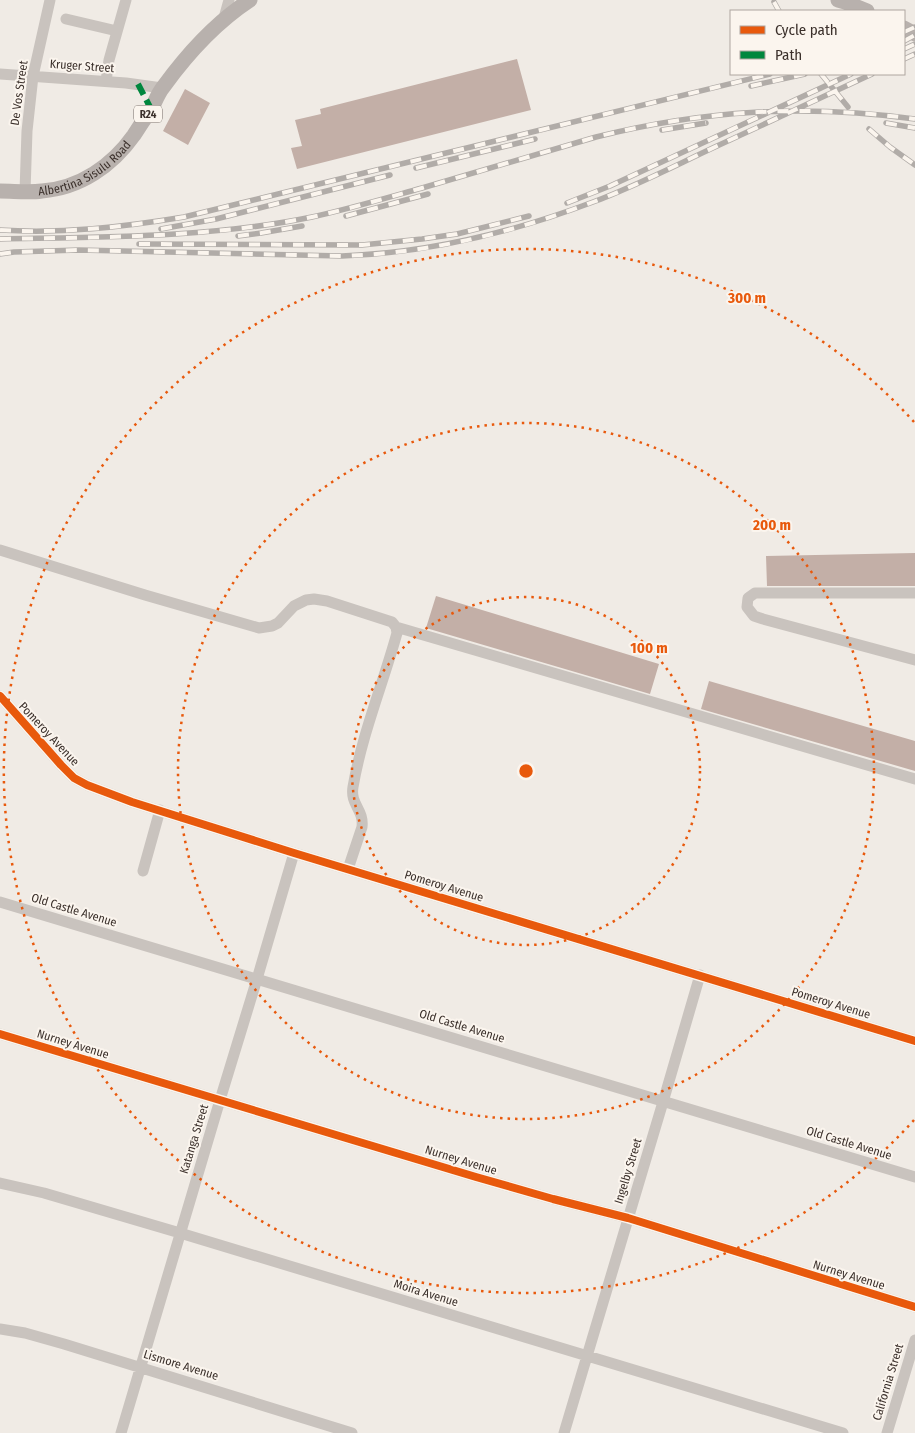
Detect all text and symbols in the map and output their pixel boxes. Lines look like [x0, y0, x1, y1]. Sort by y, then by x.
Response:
legend [730, 10, 905, 75]
text: Cycle path [775, 21, 838, 39]
text: Path [775, 46, 802, 64]
street label: Kruger Street [49, 57, 115, 75]
street label: De Vos Street [8, 60, 30, 126]
road number: R24 [134, 106, 162, 122]
street label: Albertina Sisulu Road [37, 138, 134, 198]
text: 300 m [727, 289, 766, 307]
text: 200 m [752, 516, 791, 534]
text: 100 m [630, 639, 668, 657]
street label: Pomeroy Avenue [16, 699, 82, 769]
centre of rings [517, 762, 535, 780]
street label: Pomeroy Avenue [403, 867, 485, 905]
street label: Old Castle Avenue [30, 890, 118, 930]
street label: Pomeroy Avenue [790, 984, 872, 1022]
street label: Old Castle Avenue [418, 1006, 506, 1046]
street label: Nurney Avenue [35, 1026, 111, 1062]
street label: Katanga Street [177, 1103, 211, 1175]
street label: Old Castle Avenue [805, 1123, 893, 1163]
street label: Ingelby Street [611, 1136, 645, 1206]
street label: Nurney Avenue [423, 1142, 499, 1178]
street label: Nurney Avenue [811, 1257, 887, 1293]
street label: Moira Avenue [392, 1277, 460, 1309]
street label: California Street [870, 1342, 906, 1422]
street label: Lismore Avenue [142, 1347, 220, 1383]

